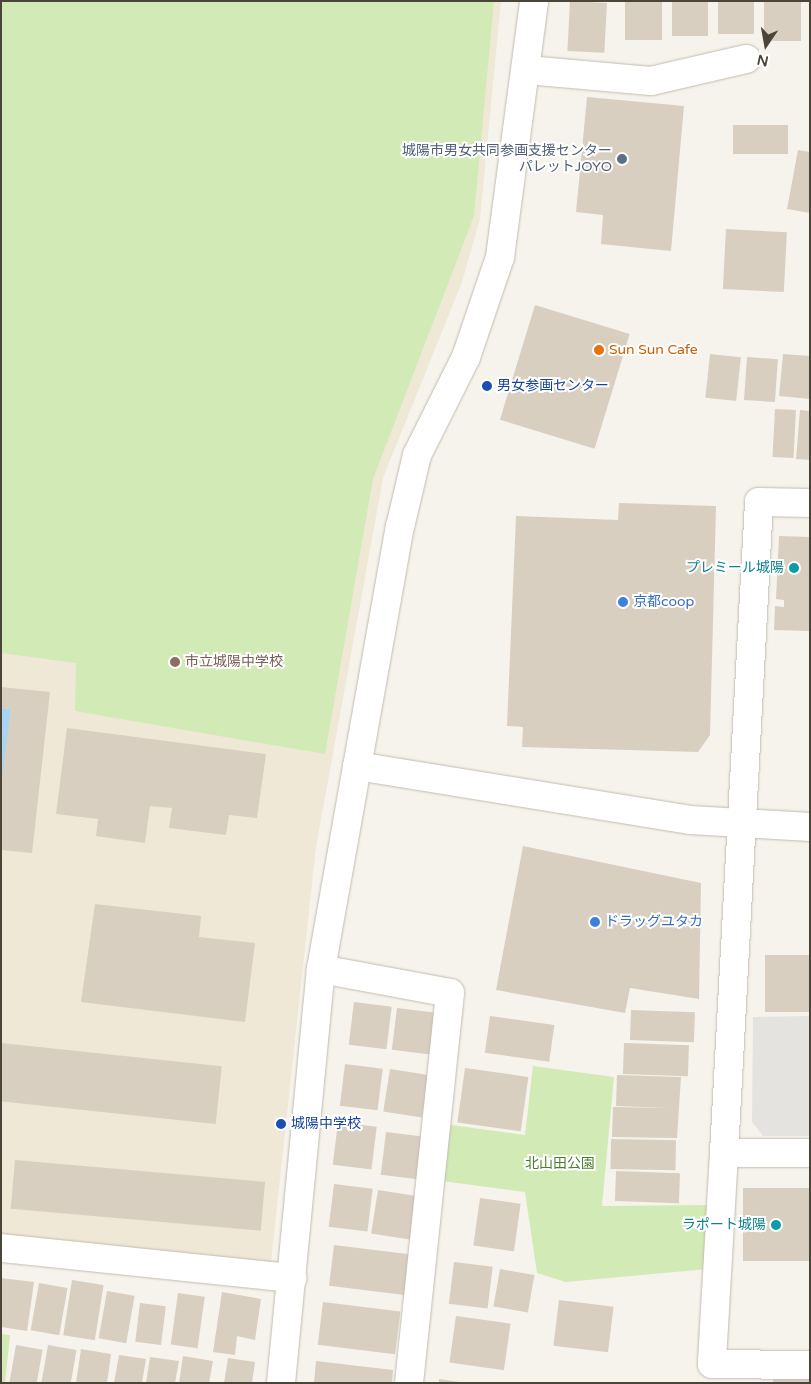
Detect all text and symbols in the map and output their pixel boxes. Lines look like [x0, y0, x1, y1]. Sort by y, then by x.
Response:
north arrow [741, 20, 791, 70]
text: N [756, 51, 770, 70]
place label: 城陽市男女共同参画支援センター パレットJOYO [402, 143, 612, 176]
marker: 城陽市男女共同参画支援センター パレットJOYO [616, 153, 628, 165]
place label: Sun Sun Cafe [609, 342, 698, 358]
marker: Sun Sun Cafe [593, 344, 605, 356]
place label: 男女参画センター [497, 378, 609, 394]
marker: 男女参画センター [481, 380, 493, 392]
place label: プレミール城陽 [686, 560, 784, 576]
marker: プレミール城陽 [788, 562, 800, 574]
place label: 京都coop [633, 594, 694, 610]
marker: 京都coop [617, 596, 629, 608]
place label: 市立城陽中学校 [185, 654, 283, 670]
marker: 市立城陽中学校 [169, 656, 181, 668]
place label: ドラッグユタカ [605, 914, 703, 930]
marker: ドラッグユタカ [589, 916, 601, 928]
place label: 城陽中学校 [291, 1116, 361, 1132]
marker: 城陽中学校 [275, 1118, 287, 1130]
park label: 北山田公園 [525, 1156, 595, 1172]
place label: ラポート城陽 [682, 1217, 766, 1233]
marker: ラポート城陽 [770, 1219, 782, 1231]

